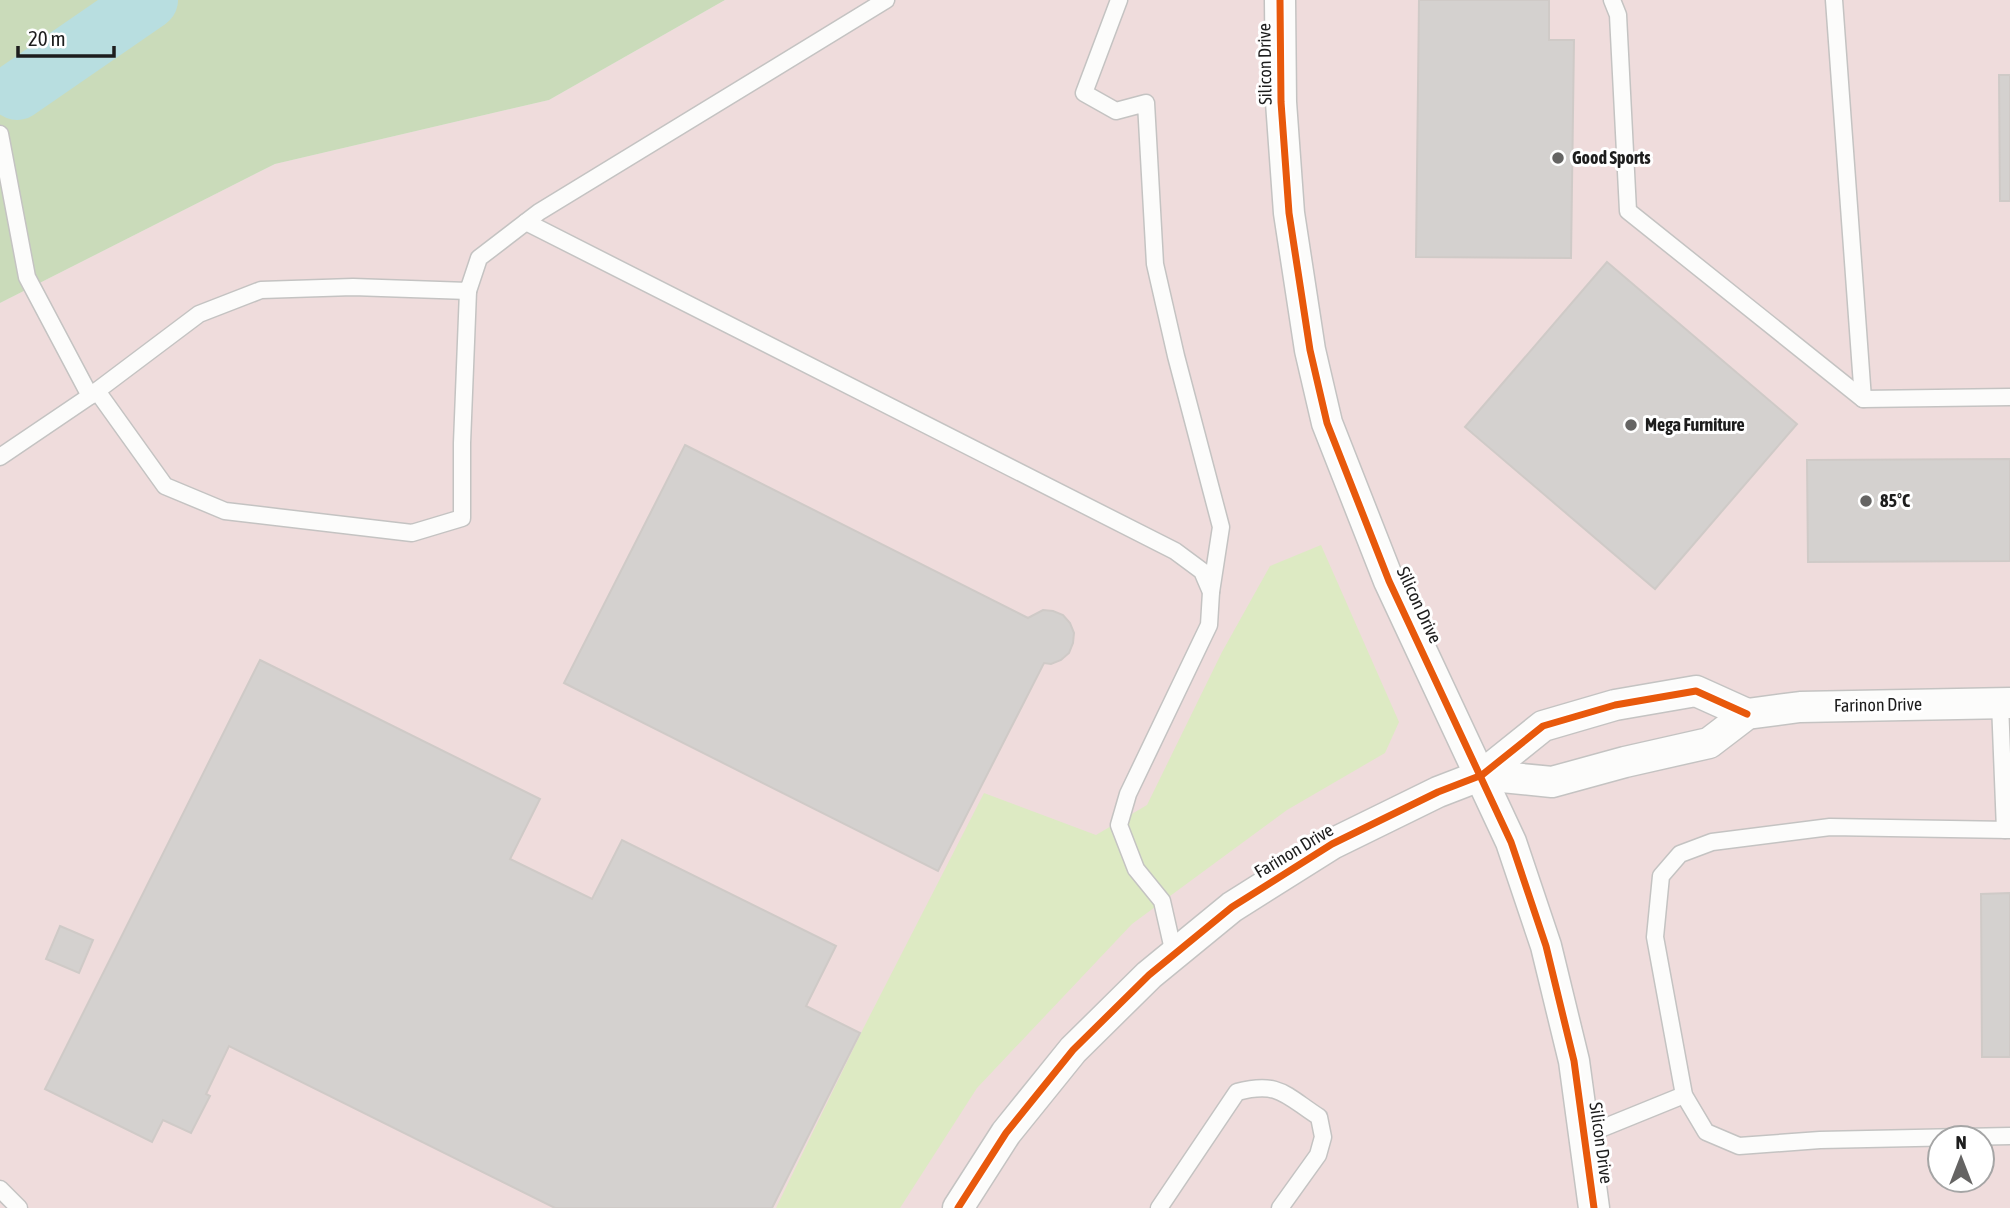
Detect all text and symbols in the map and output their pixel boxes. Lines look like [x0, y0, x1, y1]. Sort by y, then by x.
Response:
scale bar [18, 14, 114, 58]
street label: Silicon Drive [1253, 23, 1276, 105]
text: 20 m [28, 26, 66, 50]
place label: Good Sports [1572, 147, 1651, 168]
marker: Good Sports [1550, 150, 1566, 166]
place label: Mega Furniture [1645, 414, 1745, 435]
marker: Mega Furniture [1623, 417, 1639, 433]
place label: 85°C [1880, 490, 1910, 511]
marker: 85°C [1858, 493, 1874, 509]
street label: Silicon Drive [1393, 563, 1446, 646]
street label: Farinon Drive [1834, 693, 1922, 716]
street label: Farinon Drive [1251, 819, 1337, 882]
street label: Silicon Drive [1585, 1101, 1618, 1185]
north arrow [1926, 1124, 1996, 1194]
text: N [1955, 1131, 1967, 1153]

